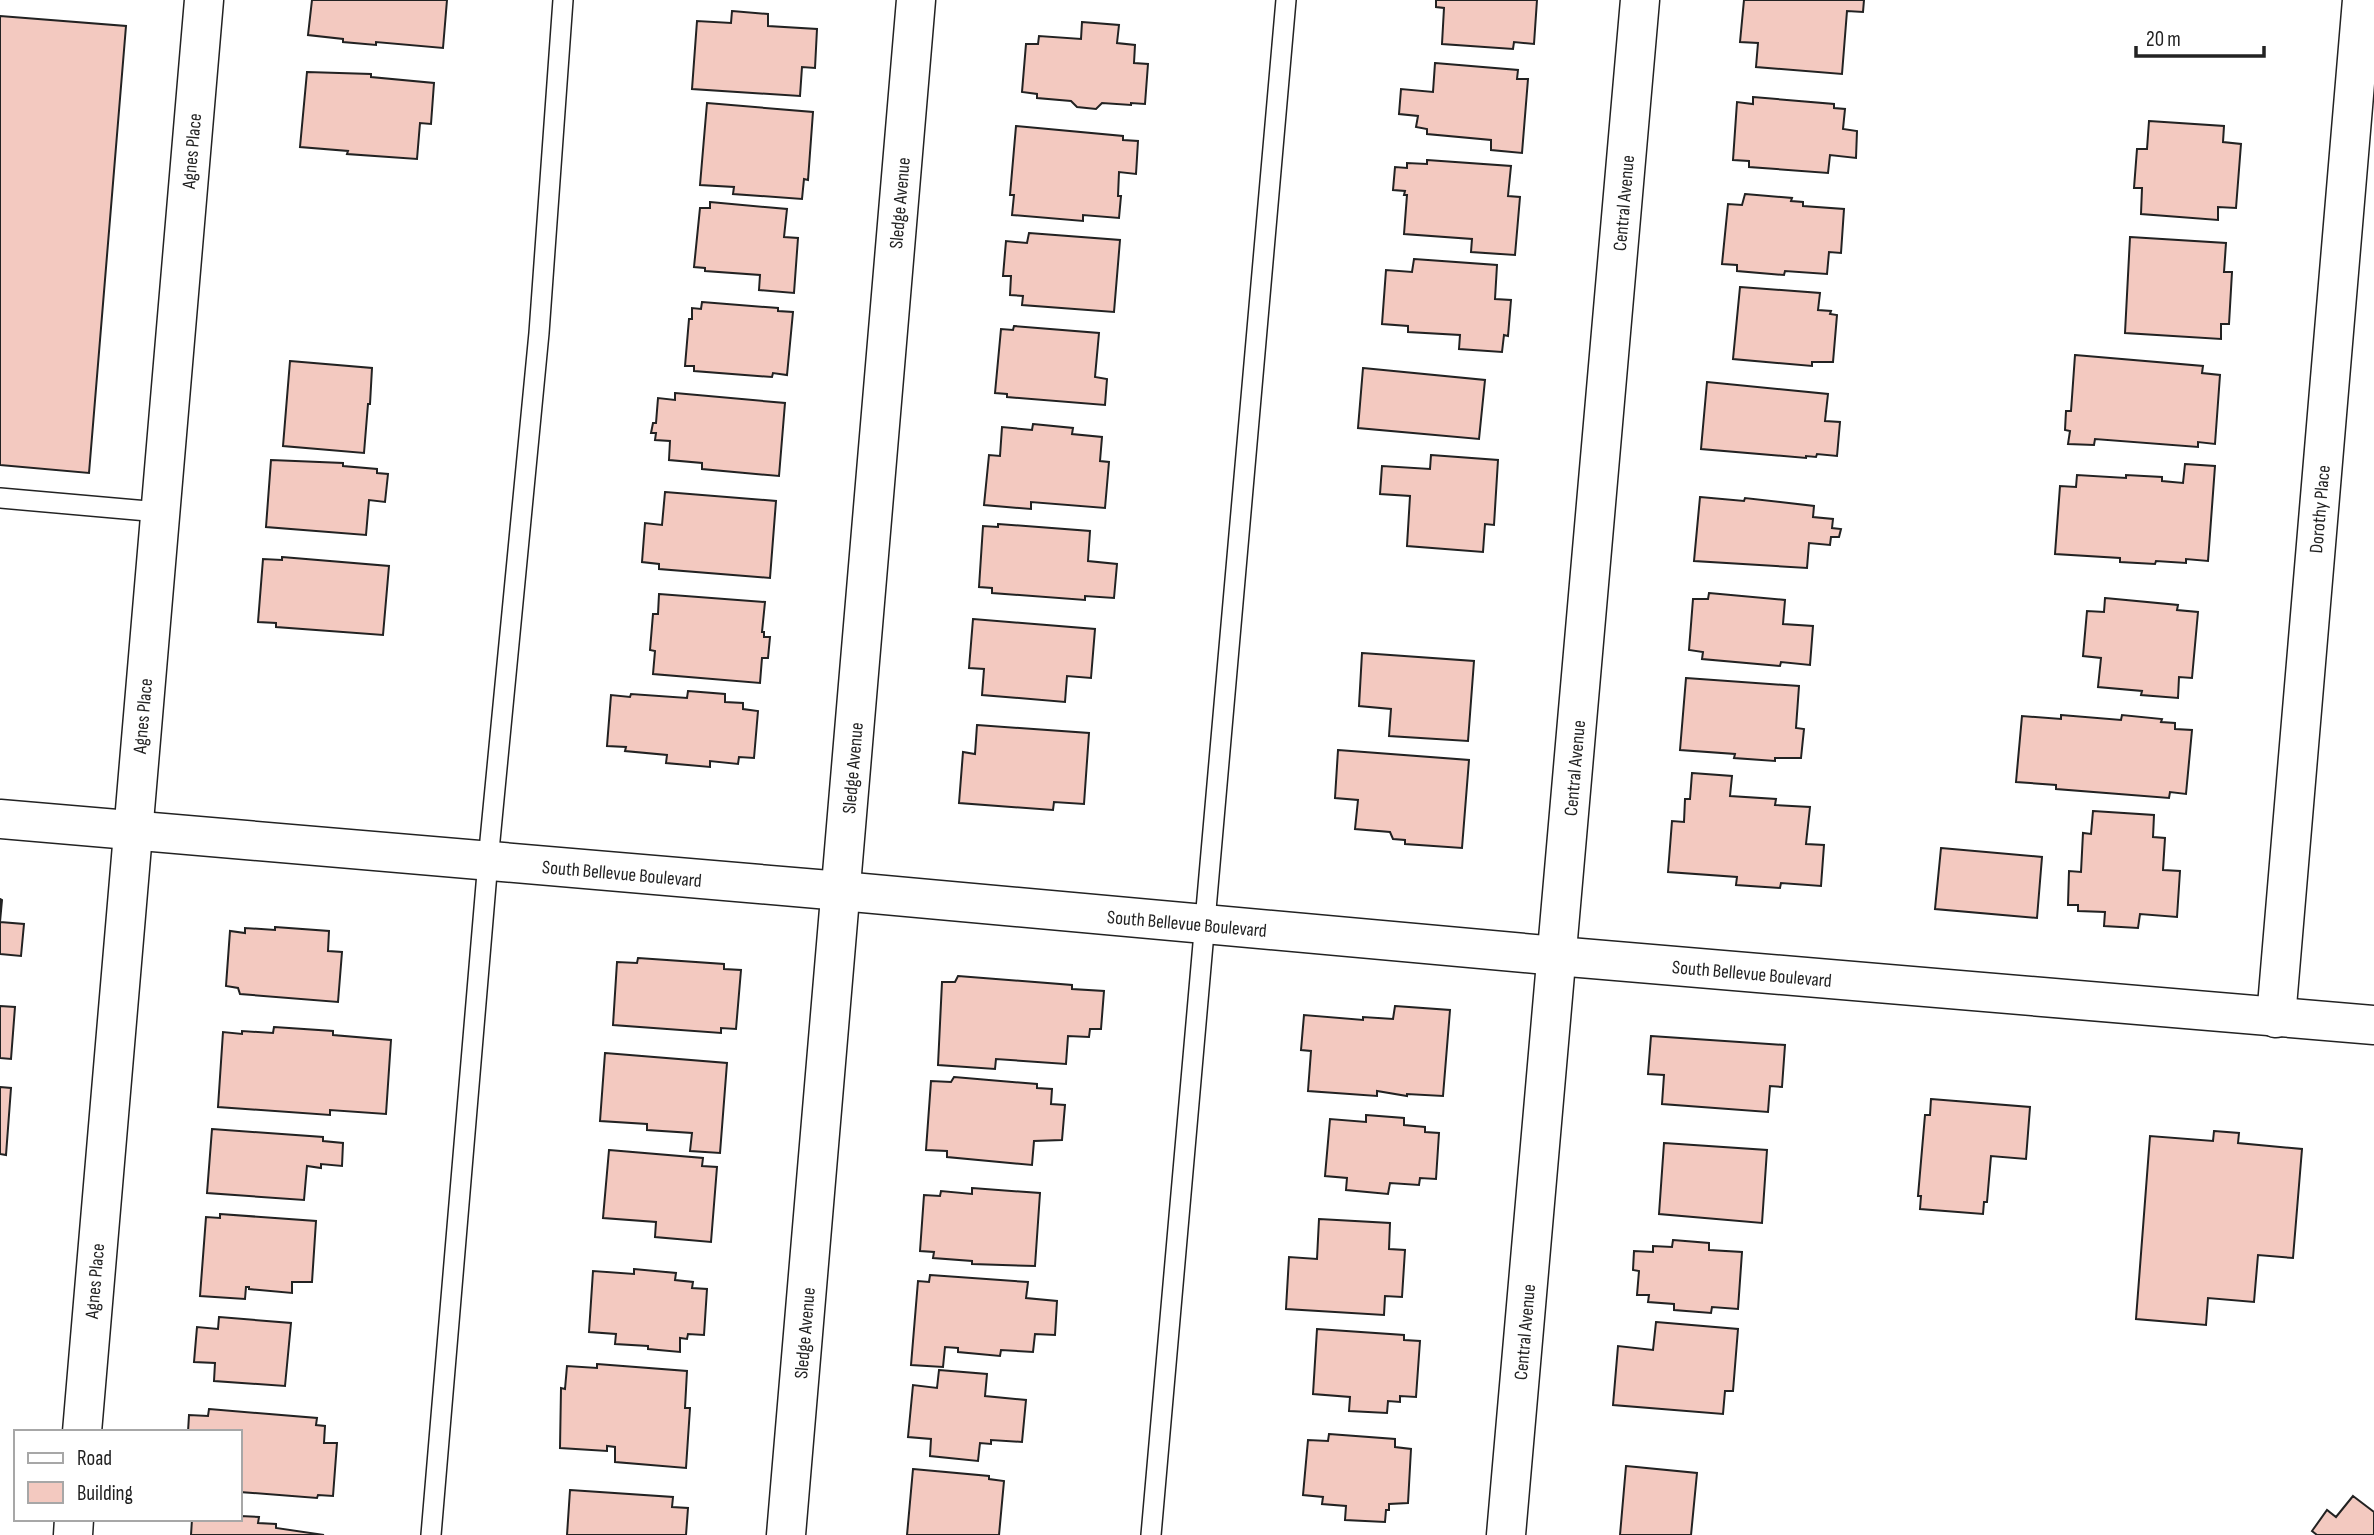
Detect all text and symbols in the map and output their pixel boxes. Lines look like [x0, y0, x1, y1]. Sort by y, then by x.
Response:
scale bar [2136, 14, 2264, 58]
text: 20 m [2146, 27, 2181, 52]
street label: Agnes Place [178, 112, 207, 191]
street label: Central Avenue [1609, 154, 1640, 252]
street label: Sledge Avenue [885, 156, 916, 250]
street label: Dorothy Place [2305, 464, 2336, 554]
street label: Agnes Place [129, 677, 158, 756]
street label: Central Avenue [1560, 719, 1591, 817]
street label: Sledge Avenue [838, 721, 869, 815]
street label: South Bellevue Boulevard [541, 856, 703, 893]
street label: South Bellevue Boulevard [1106, 906, 1268, 943]
street label: South Bellevue Boulevard [1671, 956, 1833, 993]
street label: Agnes Place [81, 1242, 110, 1321]
street label: Central Avenue [1510, 1283, 1541, 1381]
street label: Sledge Avenue [790, 1286, 821, 1380]
legend [14, 1430, 242, 1521]
text: Road [77, 1446, 112, 1471]
text: Building [77, 1481, 133, 1506]

